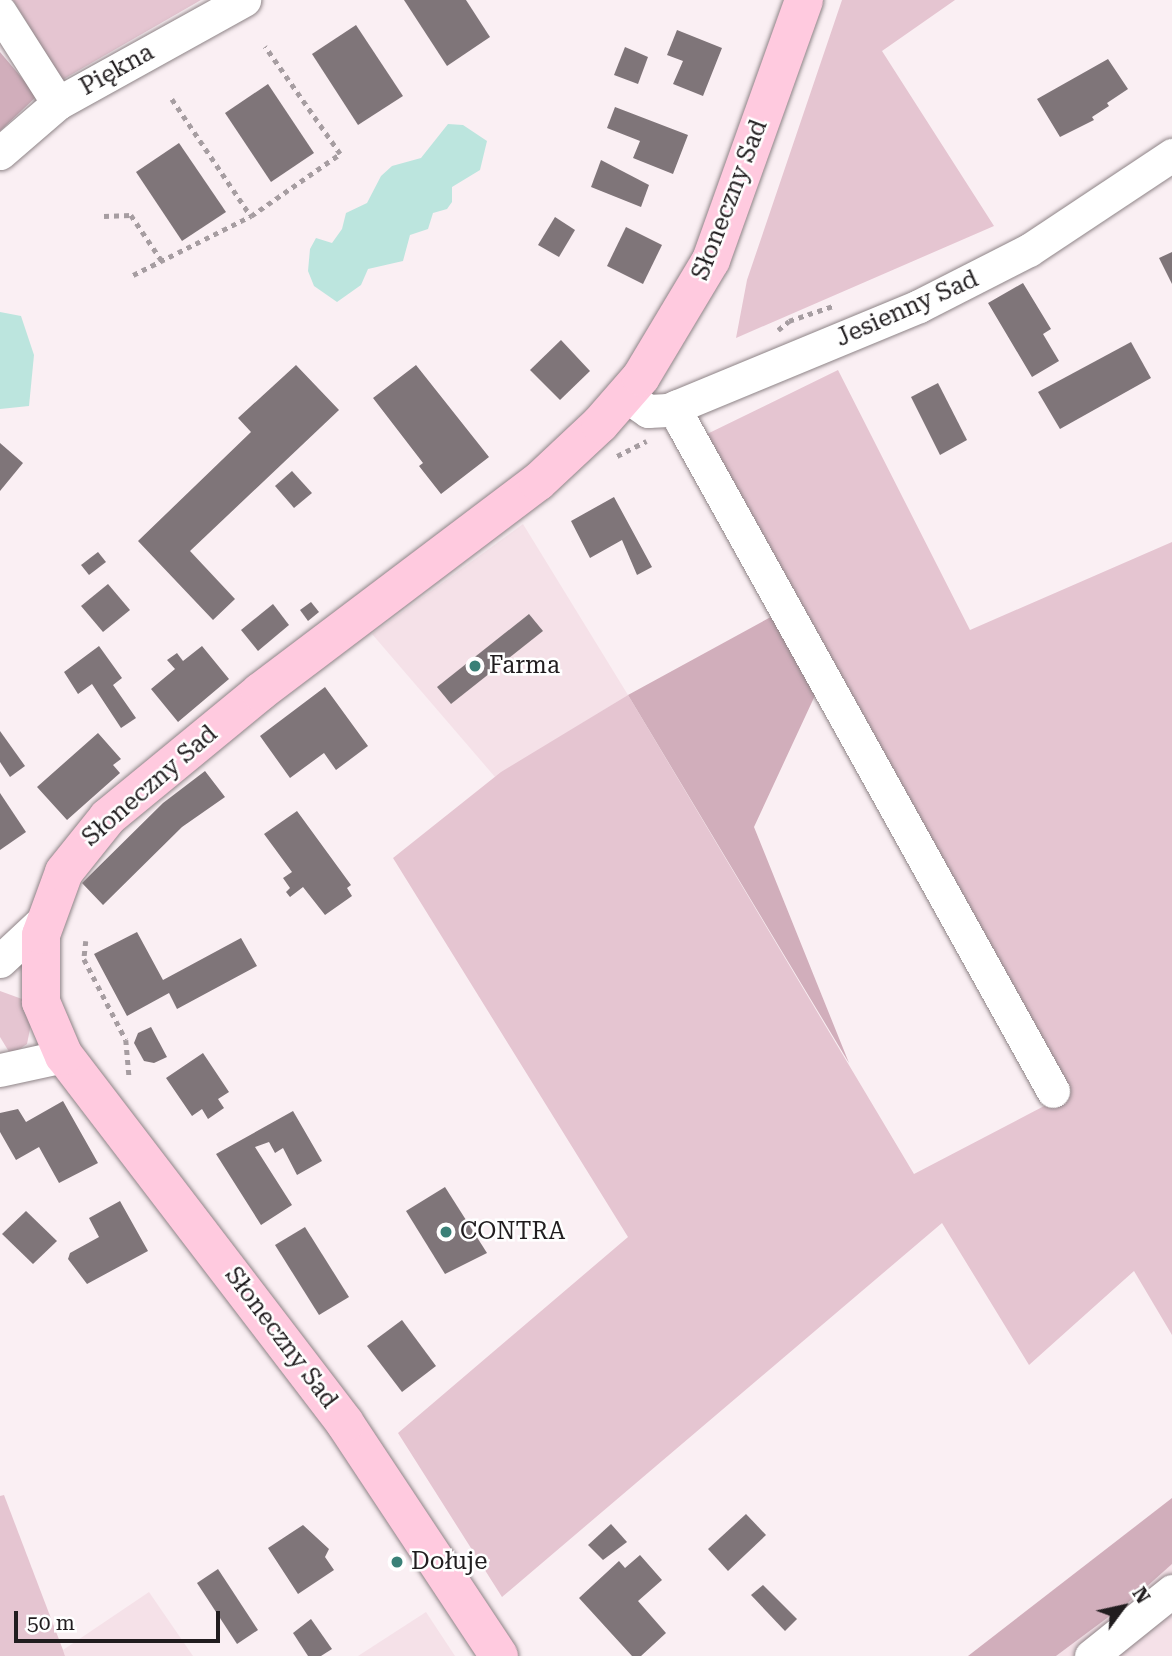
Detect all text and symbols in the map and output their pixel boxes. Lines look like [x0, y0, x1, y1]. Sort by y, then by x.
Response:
street label: Piękna [75, 38, 159, 102]
street label: Słoneczny Sad [686, 116, 774, 284]
street label: Jesienny Sad [831, 265, 983, 353]
place label: Farma [489, 652, 560, 680]
marker: Farma [467, 658, 483, 674]
street label: Słoneczny Sad [77, 720, 223, 852]
place label: CONTRA [460, 1218, 565, 1246]
marker: CONTRA [438, 1224, 454, 1240]
street label: Słoneczny Sad [218, 1262, 344, 1414]
place label: Dołuje [411, 1548, 487, 1576]
marker: Dołuje [389, 1554, 405, 1570]
north arrow [1088, 1572, 1158, 1642]
text: N [1127, 1583, 1155, 1608]
scale bar [18, 1596, 224, 1640]
text: 50 m [27, 1611, 75, 1635]

